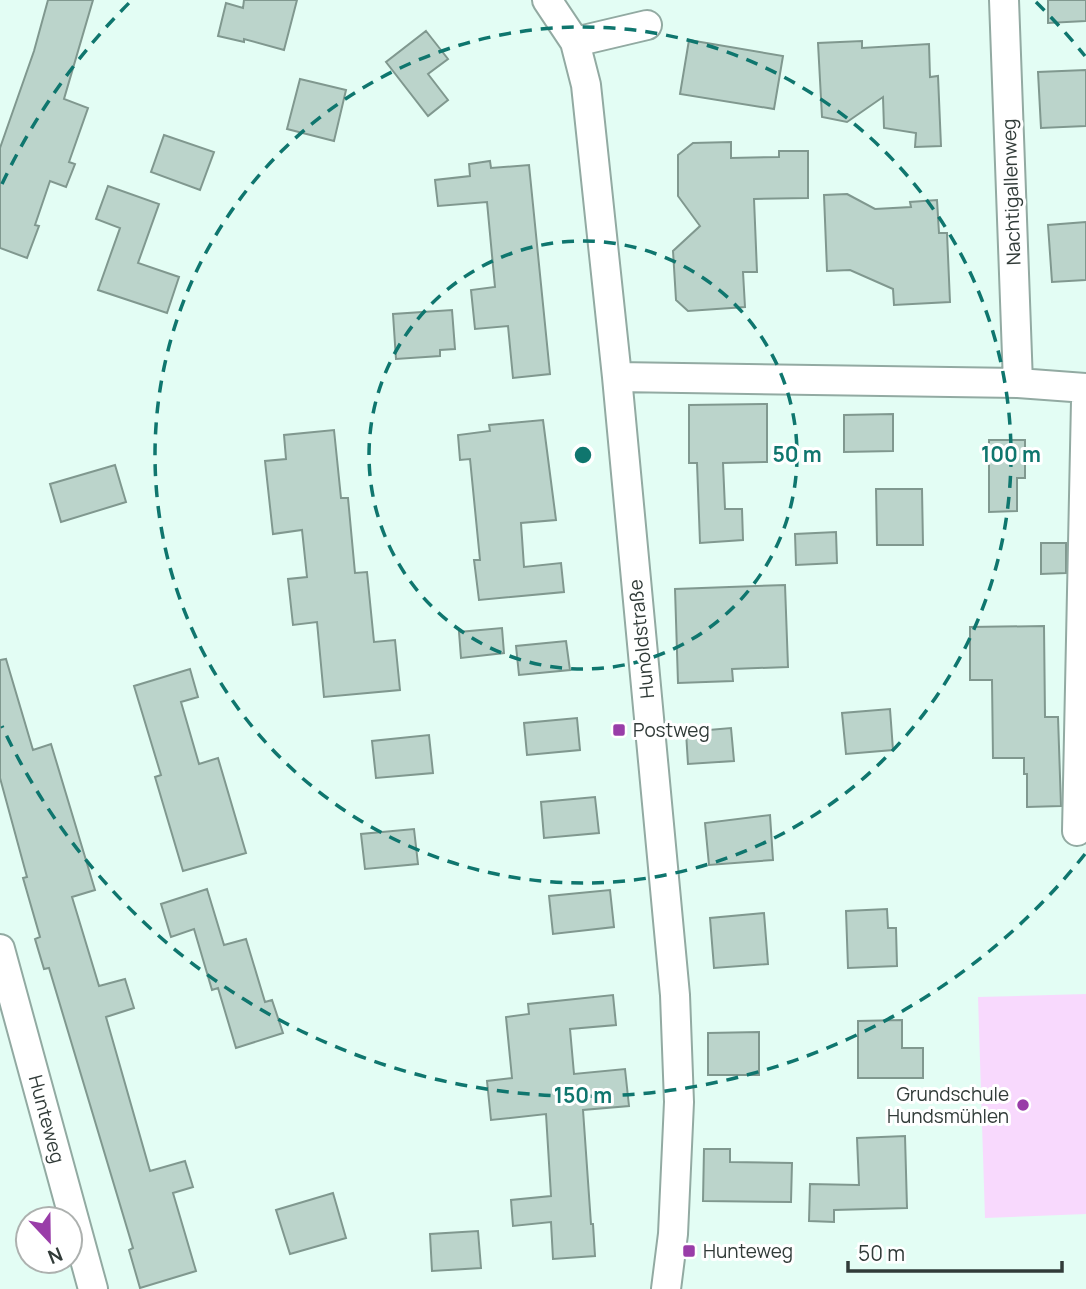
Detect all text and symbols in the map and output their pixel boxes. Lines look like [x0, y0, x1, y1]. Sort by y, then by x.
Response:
street label: Nachtigallenweg [995, 118, 1027, 266]
text: 50 m [772, 440, 822, 468]
text: 100 m [981, 440, 1041, 468]
centre of rings [571, 443, 595, 467]
street label: Hunoldstraße [622, 578, 660, 700]
place label: Postweg [633, 717, 710, 743]
marker: Postweg [611, 722, 627, 738]
street label: Hunteweg [23, 1072, 71, 1166]
text: 150 m [554, 1081, 612, 1109]
place label: Grundschule Hundsmühlen [887, 1081, 1009, 1129]
marker: Grundschule Hundsmühlen [1015, 1097, 1031, 1113]
north arrow [14, 1205, 84, 1275]
scale bar [848, 1230, 1062, 1274]
place label: Hunteweg [703, 1238, 793, 1264]
text: 50 m [858, 1239, 905, 1267]
text: N [44, 1241, 67, 1270]
marker: Hunteweg [681, 1243, 697, 1259]

